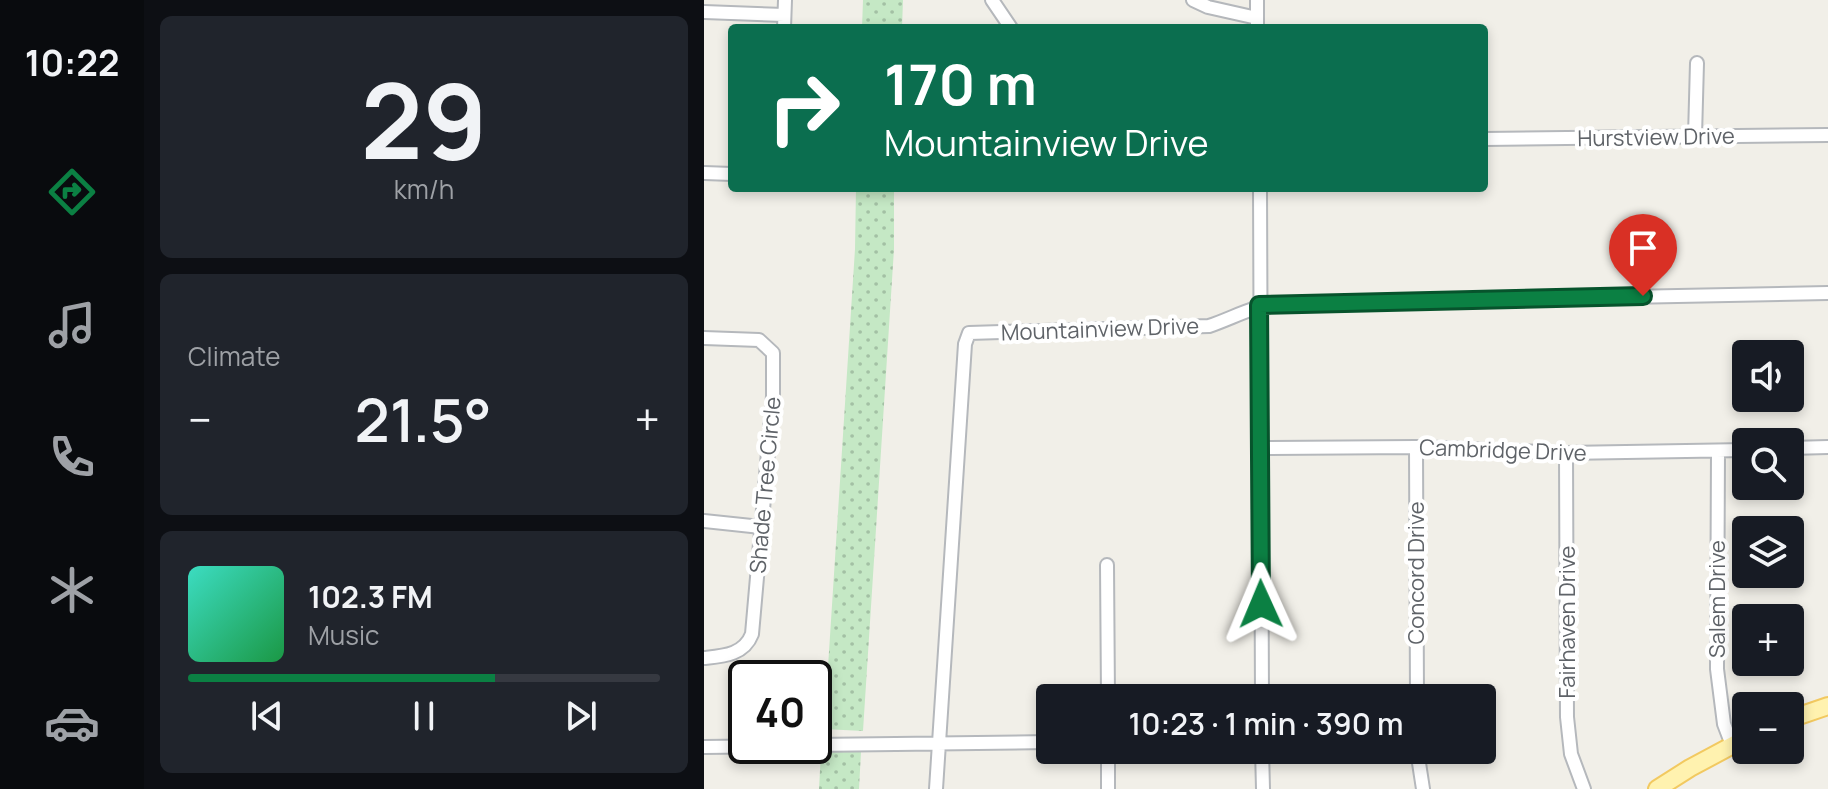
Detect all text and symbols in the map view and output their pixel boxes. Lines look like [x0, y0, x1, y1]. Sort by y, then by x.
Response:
text: 10:22 [25, 38, 119, 87]
text: 170 m [884, 45, 1037, 122]
text: 29 [361, 48, 487, 190]
icon: right [752, 56, 856, 160]
text: Mountainview Drive [884, 118, 1209, 167]
street label: Hurstview Drive [1577, 121, 1735, 153]
icon: directions [44, 164, 100, 220]
text: km/h [394, 171, 454, 207]
pin [1609, 214, 1677, 296]
icon: arrive [1621, 226, 1665, 270]
icon: music [44, 297, 100, 353]
street label: Mountainview Drive [1000, 311, 1200, 347]
text: Climate [188, 338, 280, 374]
map controls [1732, 340, 1804, 764]
button: sound [1732, 340, 1804, 412]
text: 21.5° [355, 378, 492, 460]
text: − [188, 389, 212, 449]
text: + [635, 389, 660, 449]
street label: Shade Tree Circle [742, 395, 788, 575]
button: search [1732, 428, 1804, 500]
icon: phone [44, 429, 100, 485]
street label: Cambridge Drive [1419, 432, 1587, 468]
street label: Concord Drive [1401, 501, 1431, 645]
button: layers [1732, 516, 1804, 588]
street label: Salem Drive [1702, 540, 1732, 658]
street label: Fairhaven Drive [1552, 545, 1582, 698]
icon: climate [44, 562, 100, 618]
position arrow [1219, 562, 1303, 646]
text: 102.3 FM [308, 576, 433, 617]
button: + [1732, 604, 1804, 676]
text: Music [308, 617, 379, 653]
speed limit sign: 40 [728, 660, 832, 764]
button: − [1732, 692, 1804, 764]
icon: previous [245, 694, 289, 738]
icon: pause [402, 694, 446, 738]
icon: next [559, 694, 603, 738]
icon: car [44, 695, 100, 751]
text: 10:23 · 1 min · 390 m [1129, 703, 1403, 744]

